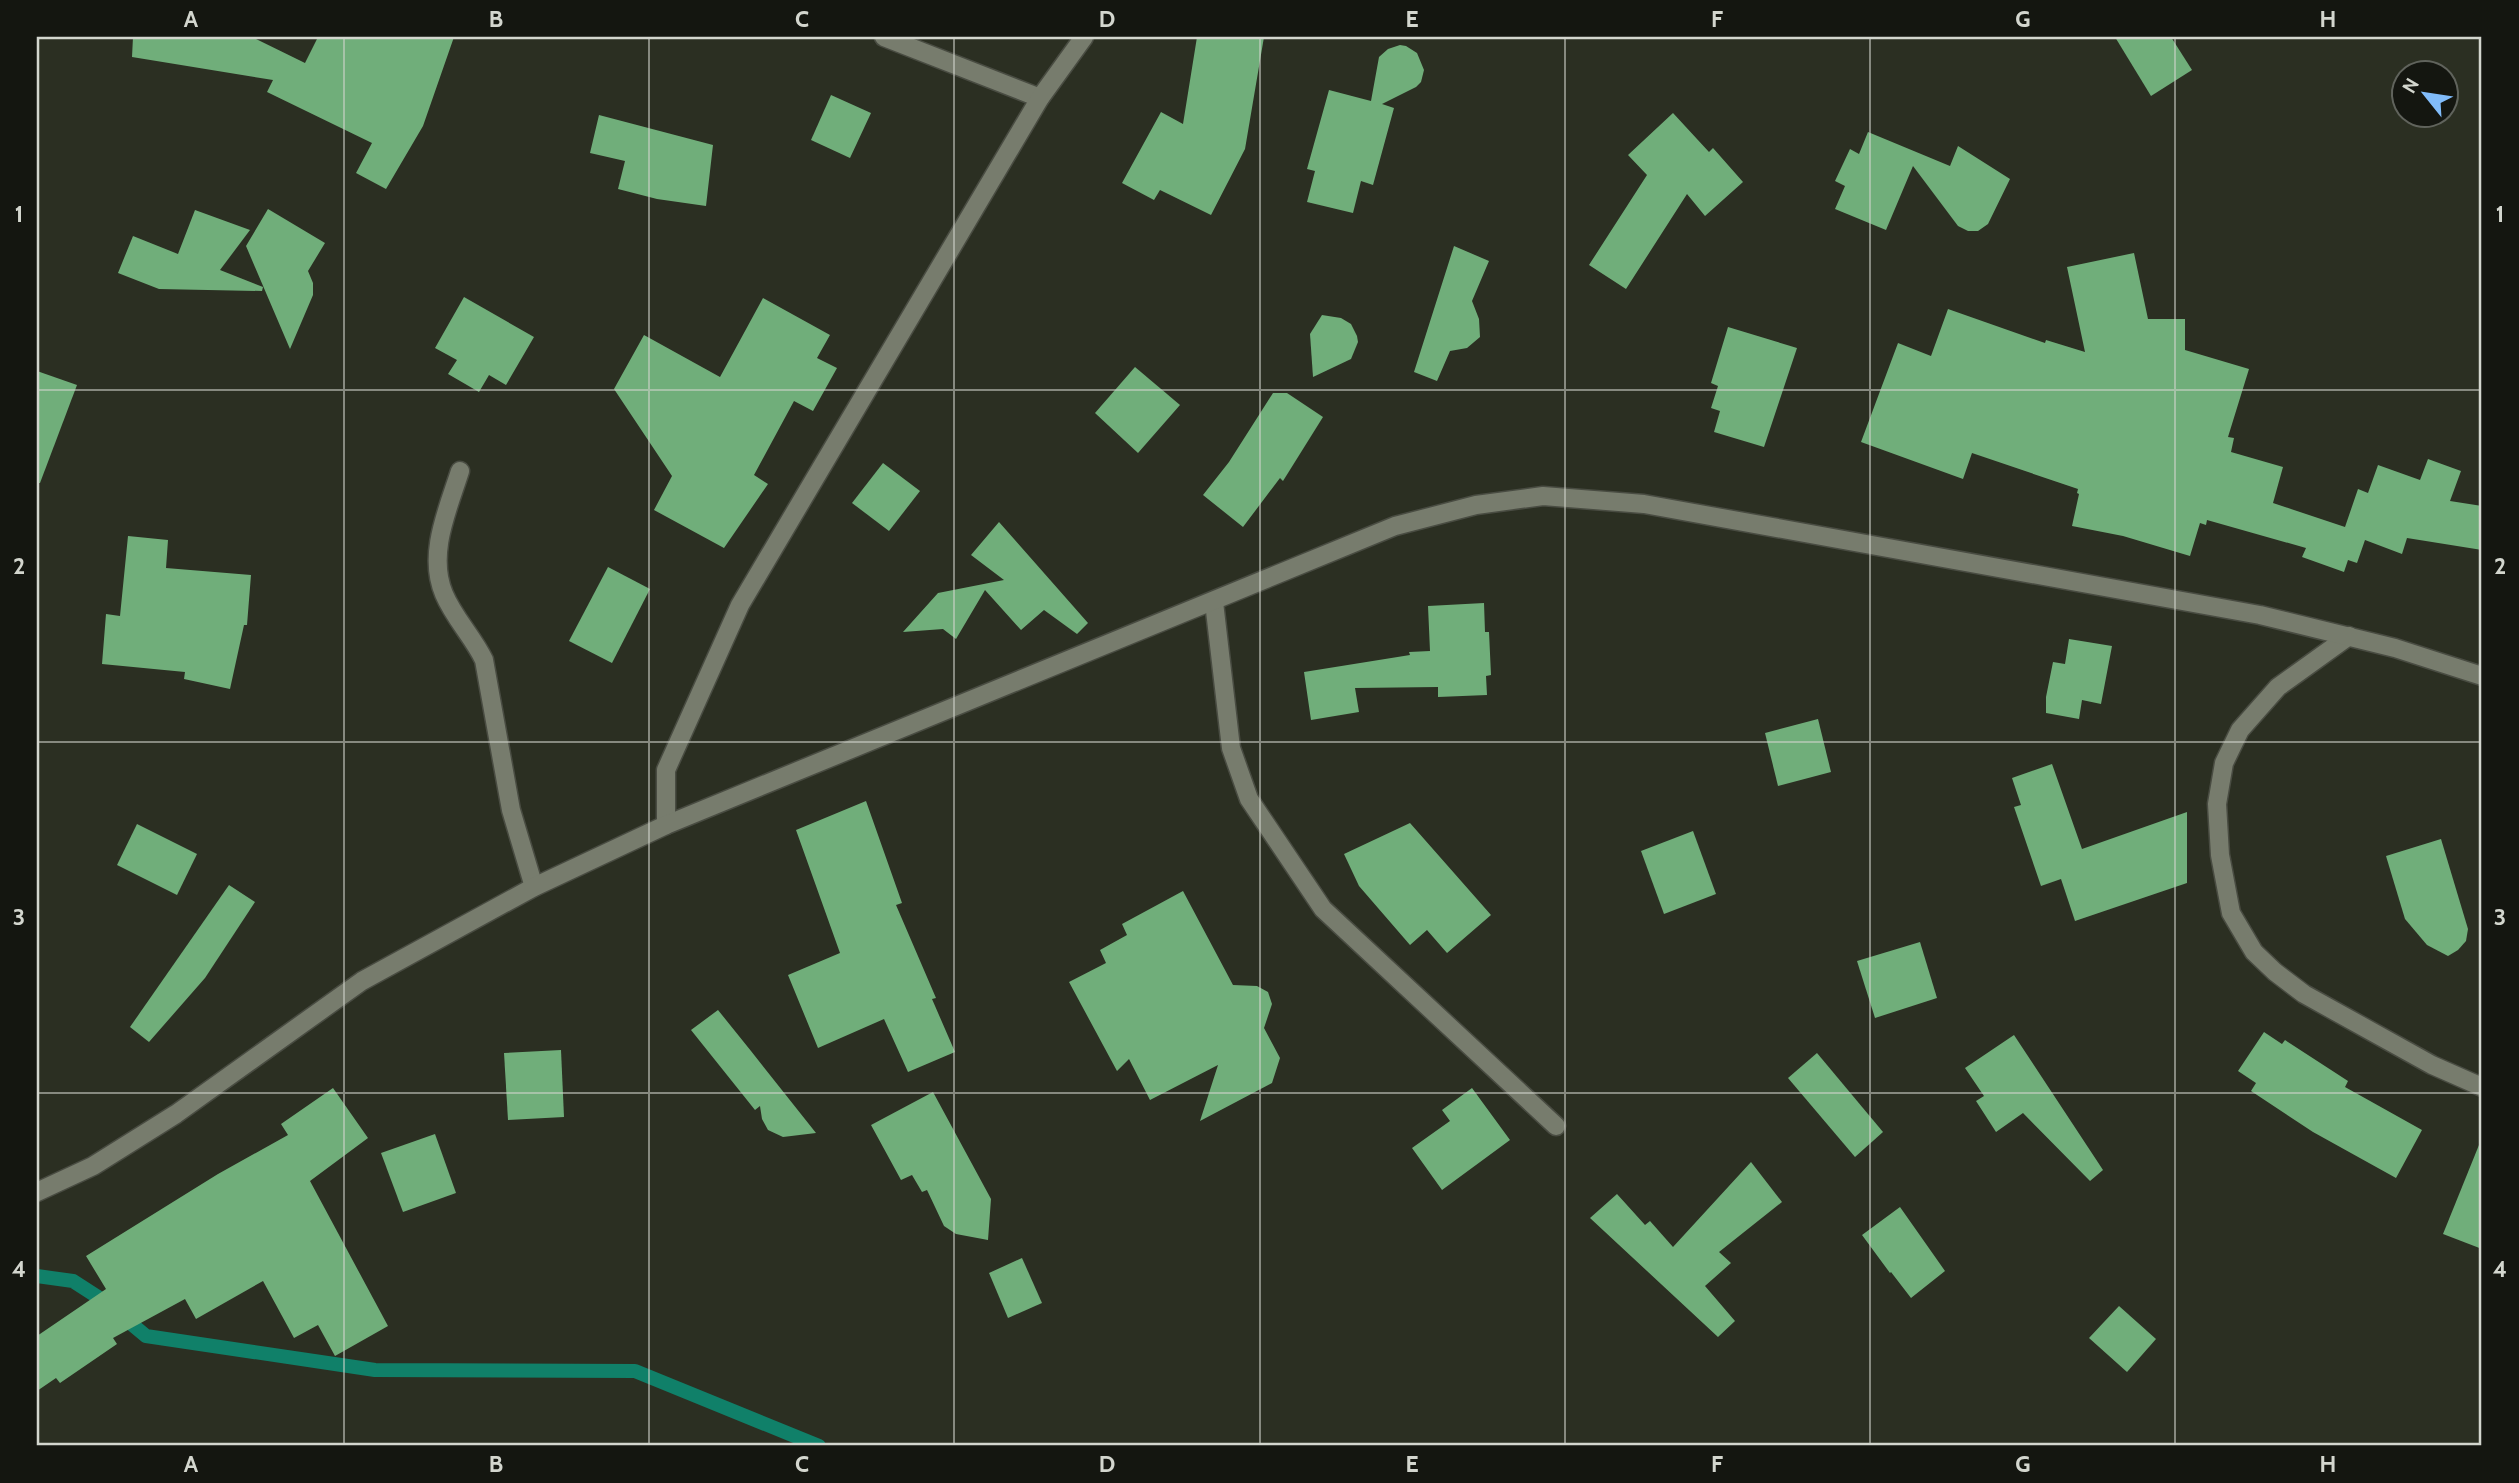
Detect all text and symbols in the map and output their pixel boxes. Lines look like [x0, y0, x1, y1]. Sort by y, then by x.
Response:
text: A [184, 5, 199, 33]
text: B [489, 5, 503, 33]
text: C [795, 5, 809, 33]
text: D [1099, 5, 1115, 33]
text: E [1405, 5, 1419, 33]
text: F [1711, 5, 1723, 33]
text: G [2015, 5, 2031, 33]
text: H [2320, 5, 2336, 33]
north arrow [2390, 60, 2460, 130]
text: N [2397, 74, 2424, 97]
text: 1 [15, 200, 23, 228]
text: 1 [2496, 200, 2504, 228]
text: 2 [13, 552, 25, 580]
text: 2 [2494, 552, 2506, 580]
text: 3 [13, 903, 25, 931]
text: 3 [2494, 903, 2506, 931]
text: 4 [12, 1255, 26, 1283]
text: 4 [2493, 1255, 2507, 1283]
text: A [184, 1450, 199, 1478]
text: B [489, 1450, 503, 1478]
text: C [795, 1450, 809, 1478]
text: D [1099, 1450, 1115, 1478]
text: E [1405, 1450, 1419, 1478]
text: F [1711, 1450, 1723, 1478]
text: G [2015, 1450, 2031, 1478]
text: H [2320, 1450, 2336, 1478]

